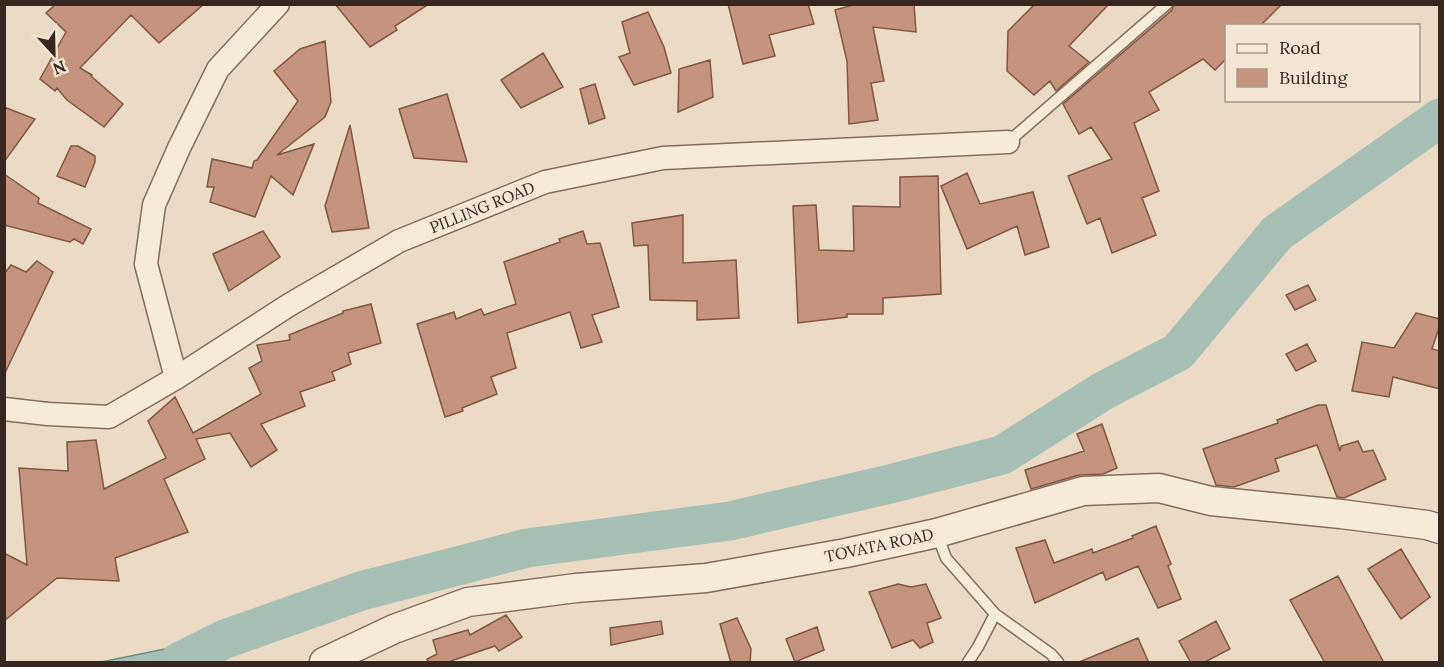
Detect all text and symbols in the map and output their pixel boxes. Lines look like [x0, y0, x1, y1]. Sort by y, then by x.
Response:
north arrow [24, 24, 84, 84]
legend [1225, 24, 1420, 102]
text: Road [1279, 36, 1321, 59]
text: N [50, 56, 69, 79]
text: Building [1279, 66, 1349, 89]
street label: PILLING ROAD [426, 177, 538, 237]
street label: TOVATA ROAD [823, 524, 935, 566]

